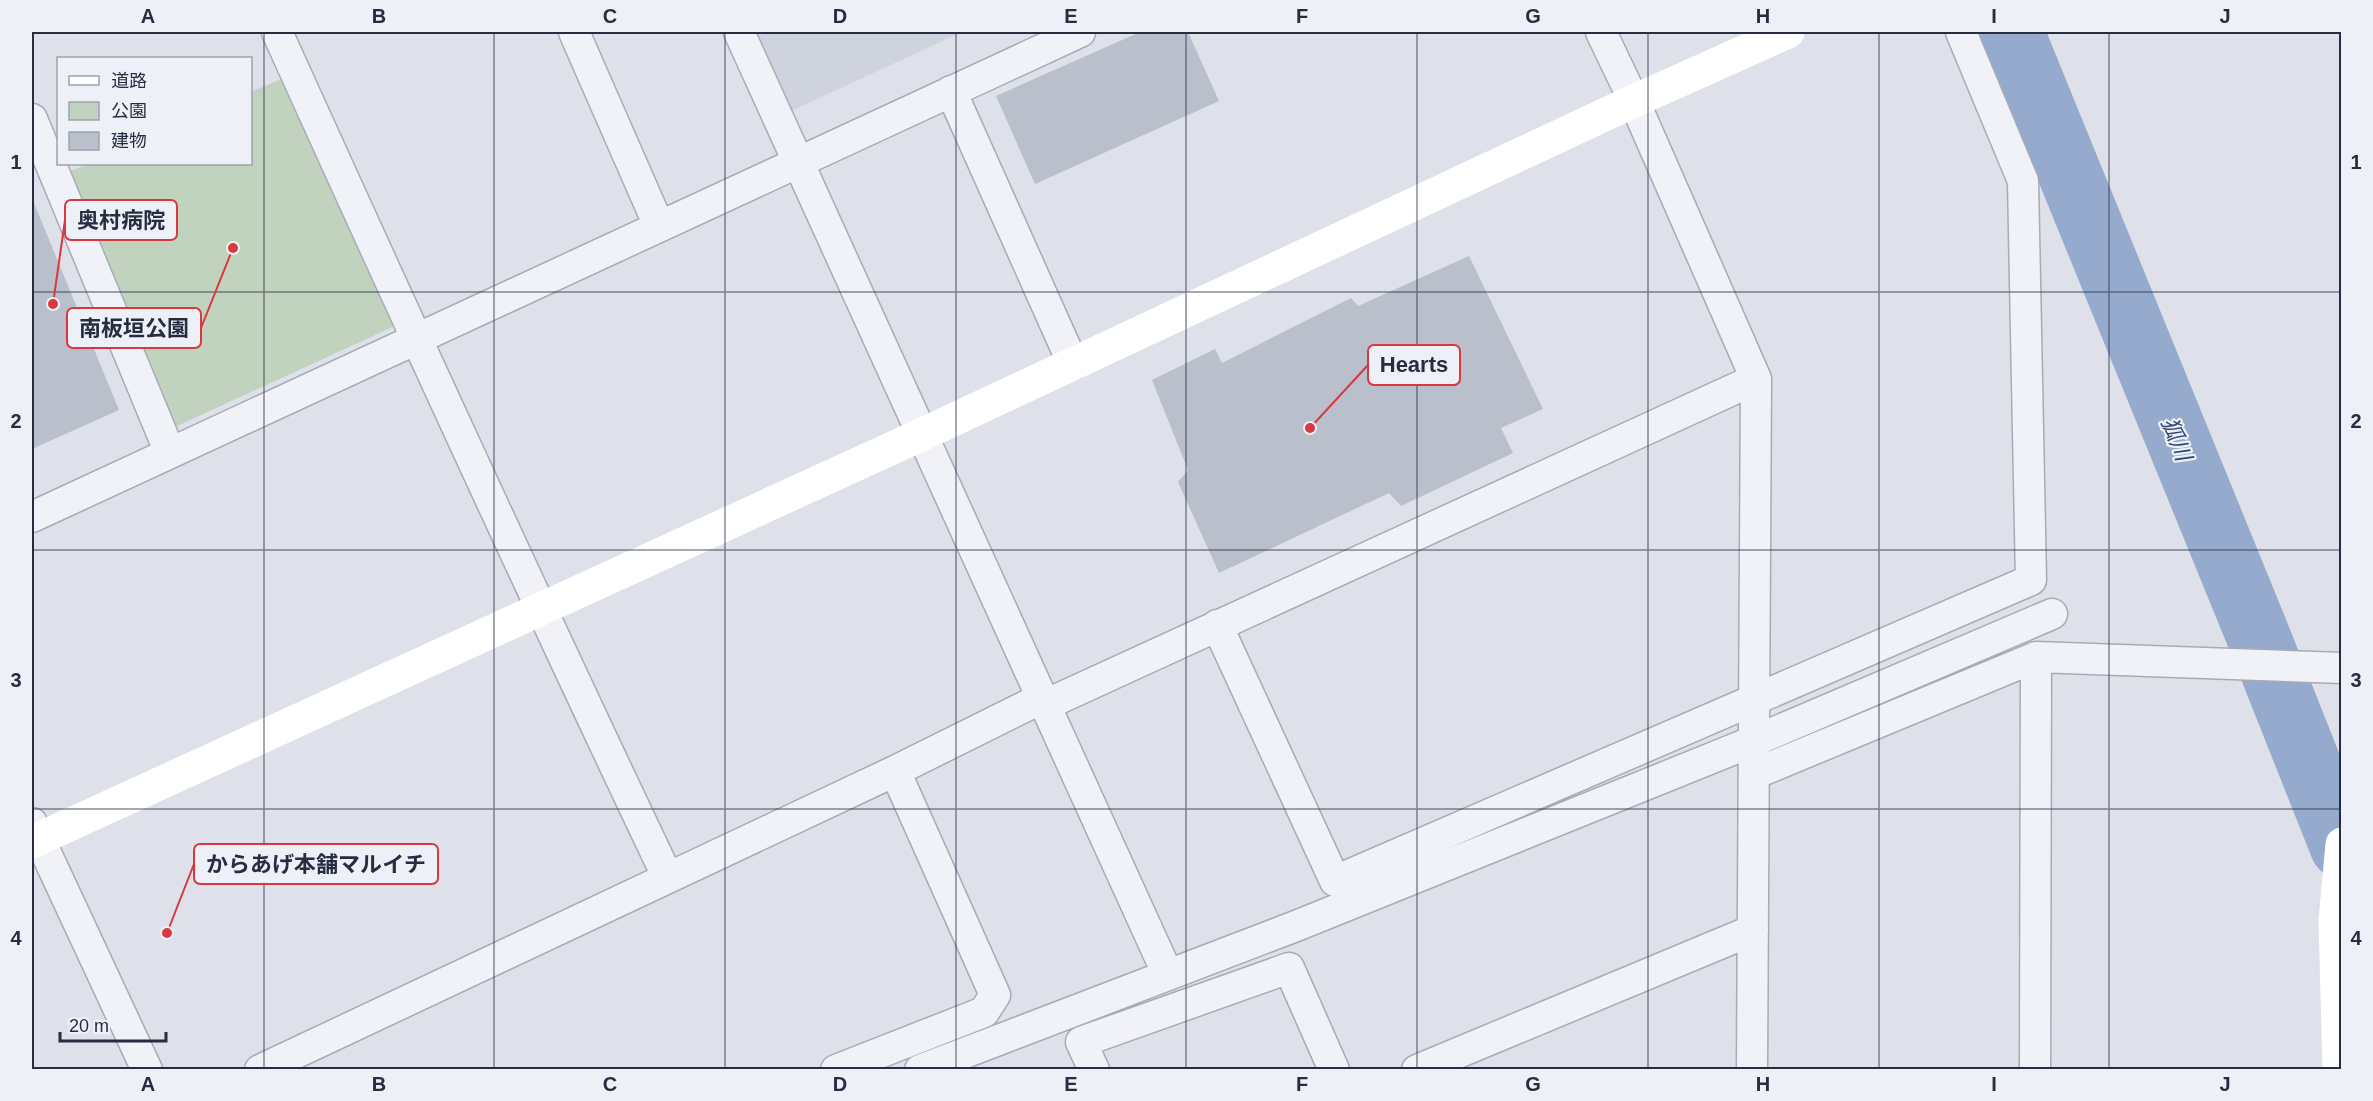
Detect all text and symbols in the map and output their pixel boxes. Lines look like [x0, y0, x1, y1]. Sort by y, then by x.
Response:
text: A [141, 5, 155, 27]
text: B [372, 5, 386, 27]
text: C [603, 5, 617, 27]
text: D [833, 5, 847, 27]
text: E [1064, 5, 1078, 27]
text: F [1296, 5, 1308, 27]
text: G [1525, 5, 1541, 27]
text: H [1756, 5, 1770, 27]
text: I [1991, 5, 1997, 27]
text: J [2219, 5, 2231, 27]
legend [57, 57, 252, 165]
text: 道路 [111, 71, 147, 91]
text: 公園 [111, 101, 147, 121]
text: 建物 [111, 131, 147, 151]
text: 1 [10, 151, 22, 173]
text: 1 [2350, 151, 2362, 173]
callout: 奥村病院 [65, 200, 177, 240]
text: 奥村病院 [77, 208, 165, 233]
callout: 南板垣公園 [67, 308, 201, 348]
text: 南板垣公園 [79, 316, 189, 341]
callout: Hearts [1368, 345, 1460, 385]
text: Hearts [1380, 352, 1448, 377]
text: 2 [10, 410, 22, 432]
text: 2 [2350, 410, 2362, 432]
water label: 狐川 [2157, 414, 2197, 466]
text: 3 [10, 669, 22, 691]
text: 3 [2350, 669, 2362, 691]
callout: からあげ本舗マルイチ [194, 844, 438, 884]
text: からあげ本舗マルイチ [206, 852, 426, 877]
text: 4 [10, 927, 22, 949]
text: 4 [2350, 927, 2362, 949]
scale bar [60, 1005, 166, 1043]
text: 20 m [69, 1016, 109, 1036]
text: A [141, 1073, 155, 1095]
text: B [372, 1073, 386, 1095]
text: C [603, 1073, 617, 1095]
text: D [833, 1073, 847, 1095]
text: E [1064, 1073, 1078, 1095]
text: F [1296, 1073, 1308, 1095]
text: G [1525, 1073, 1541, 1095]
text: H [1756, 1073, 1770, 1095]
text: I [1991, 1073, 1997, 1095]
text: J [2219, 1073, 2231, 1095]

